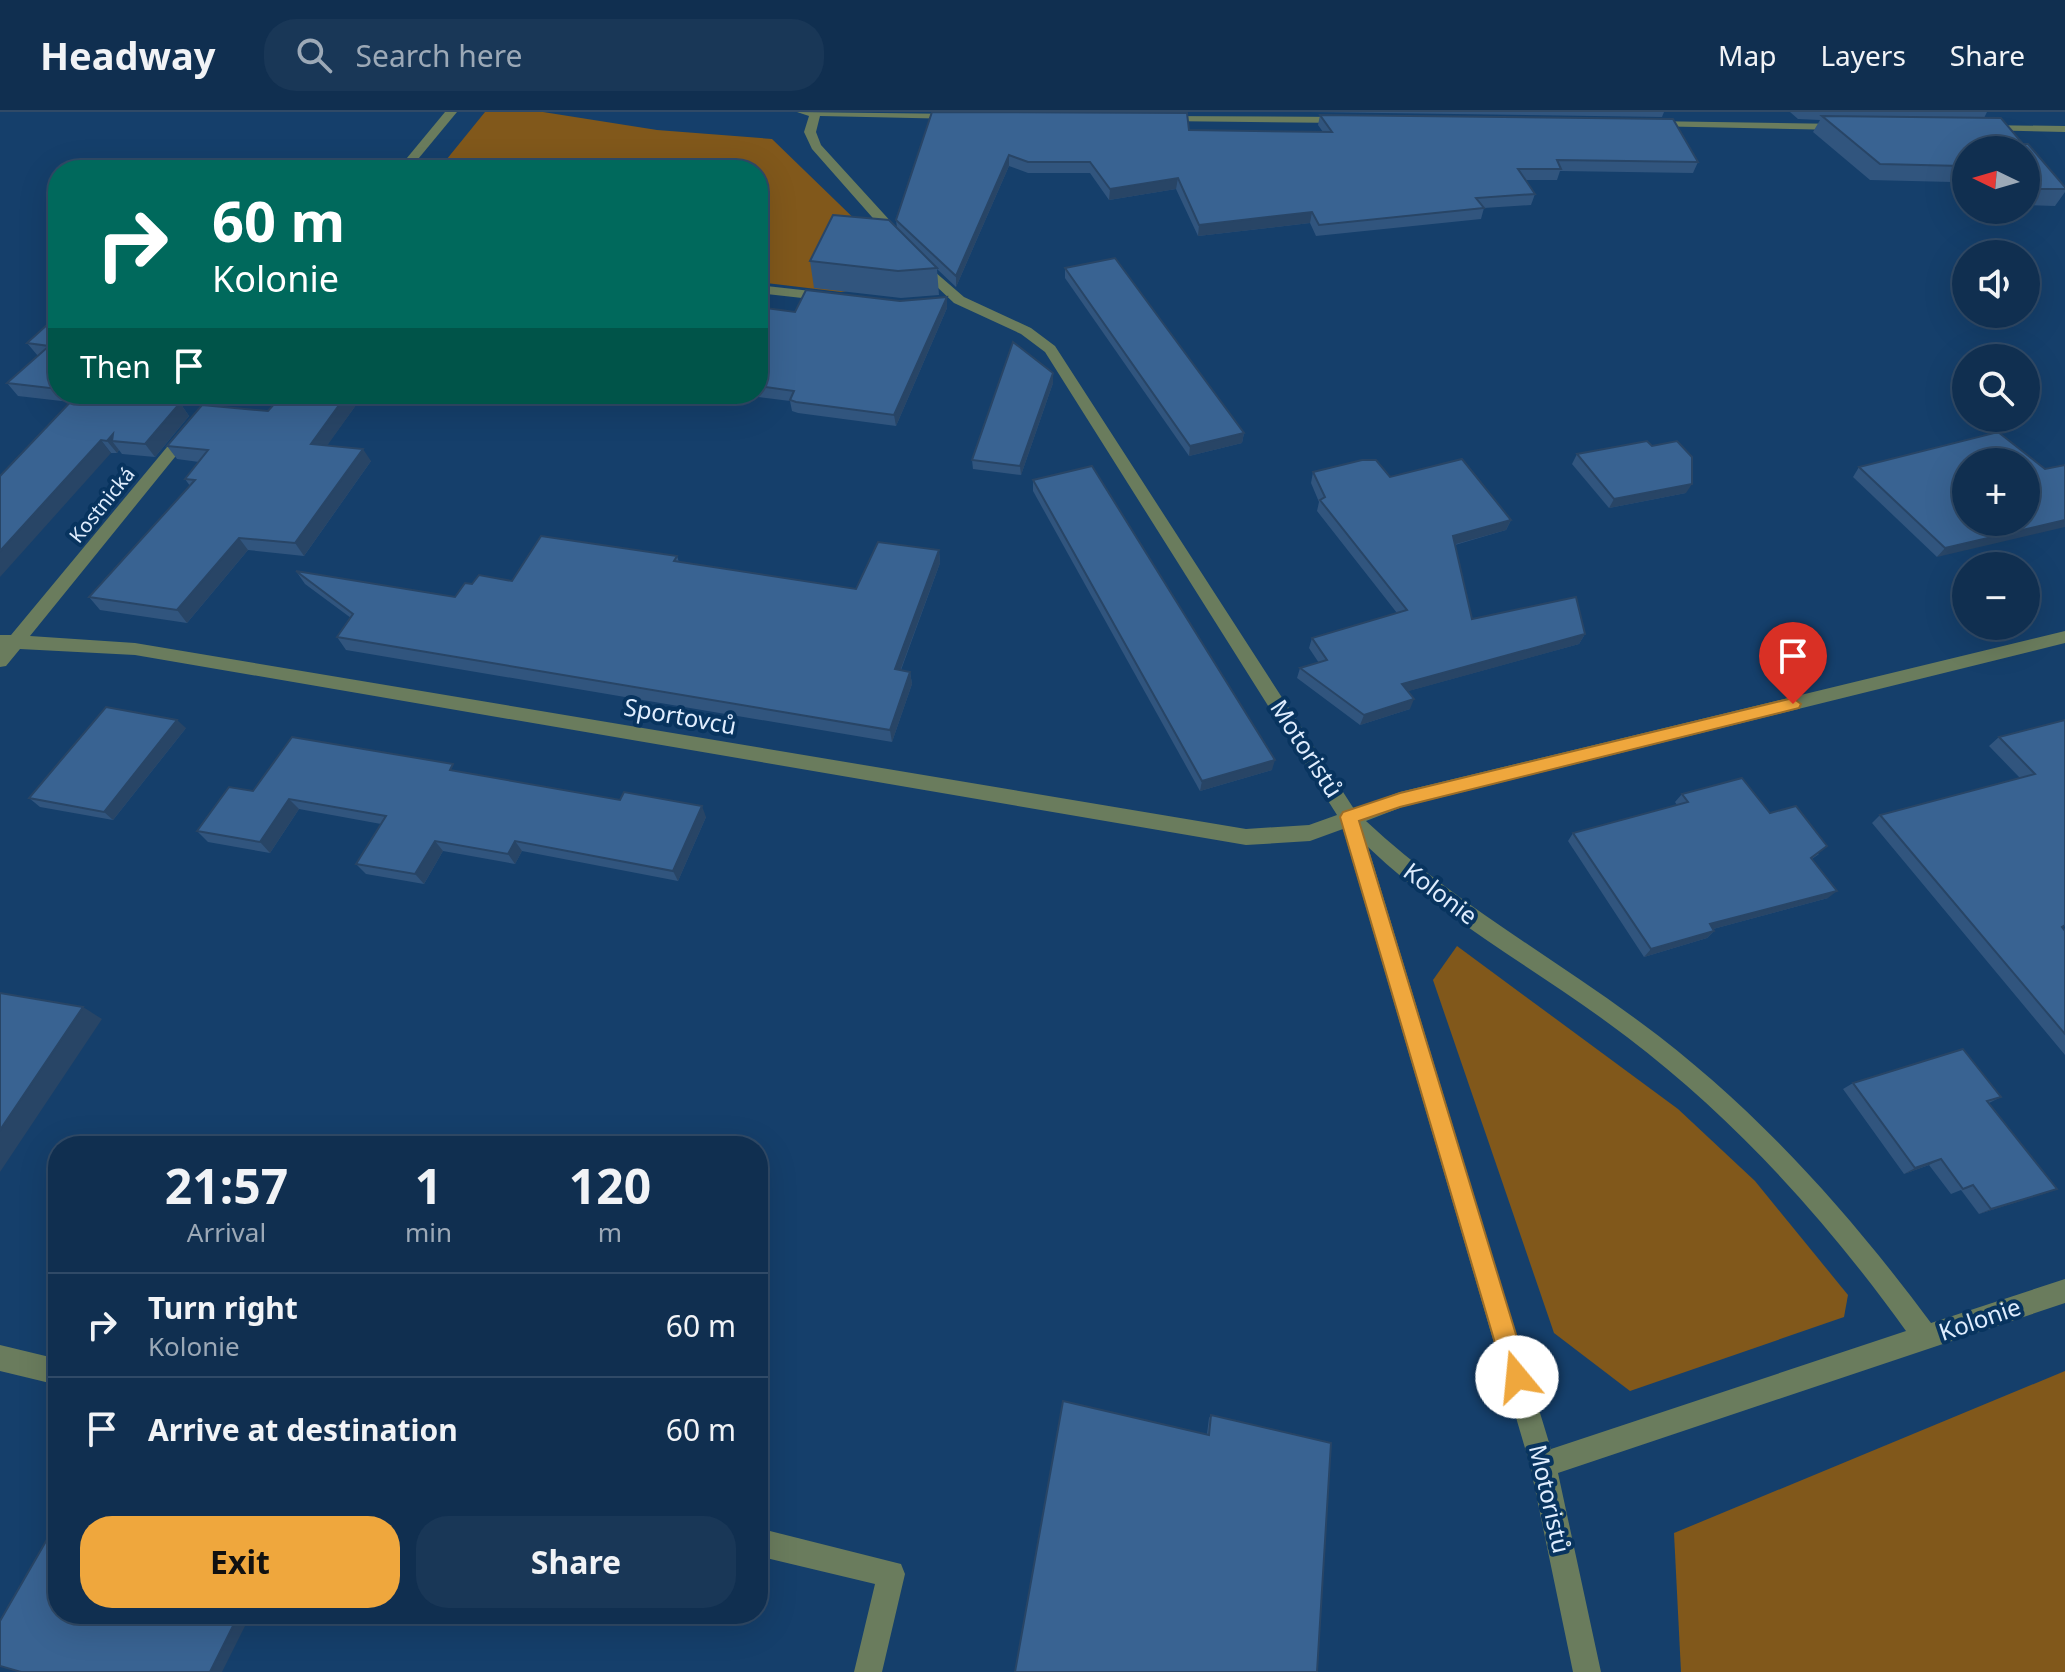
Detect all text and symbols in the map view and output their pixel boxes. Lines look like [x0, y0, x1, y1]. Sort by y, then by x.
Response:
search box [264, 19, 824, 91]
text: Headway [40, 29, 216, 81]
icon: search [292, 33, 336, 77]
text: Search here [356, 35, 522, 76]
text: Map [1718, 36, 1776, 74]
text: Layers [1820, 36, 1906, 74]
text: Share [1950, 36, 2025, 74]
north arrow [1952, 136, 2040, 224]
map controls [1952, 136, 2040, 640]
text: 60 m [212, 182, 345, 258]
icon: right [80, 192, 184, 296]
button: sound [1952, 240, 2040, 328]
text: Kolonie [212, 254, 339, 303]
icon: arrive [167, 344, 211, 388]
button: search [1952, 344, 2040, 432]
text: Then [80, 346, 151, 387]
button: + [1952, 448, 2040, 536]
street label: Kostnická [63, 461, 141, 548]
button: − [1952, 552, 2040, 640]
pin [1759, 622, 1827, 704]
icon: arrive [1771, 634, 1815, 678]
street label: Sportovců [621, 689, 739, 742]
street label: Motoristů [1263, 693, 1351, 804]
street label: Kolonie [1397, 854, 1485, 931]
text: 21:57 [165, 1153, 288, 1218]
text: 1 [415, 1153, 442, 1218]
text: 120 [569, 1153, 651, 1218]
text: Arrival [187, 1214, 266, 1250]
text: min [405, 1214, 452, 1250]
text: m [598, 1214, 622, 1250]
text: Turn right [148, 1287, 298, 1328]
street label: Kolonie [1934, 1289, 2025, 1348]
icon: right [80, 1303, 124, 1347]
text: 60 m [666, 1305, 736, 1346]
text: Kolonie [148, 1328, 240, 1364]
position arrow [1475, 1335, 1559, 1419]
icon: arrive [80, 1407, 124, 1451]
text: Arrive at destination [148, 1409, 458, 1450]
text: 60 m [666, 1409, 736, 1450]
street label: Motoristů [1522, 1441, 1579, 1556]
button: Exit [80, 1516, 400, 1608]
button: Share [416, 1516, 736, 1608]

